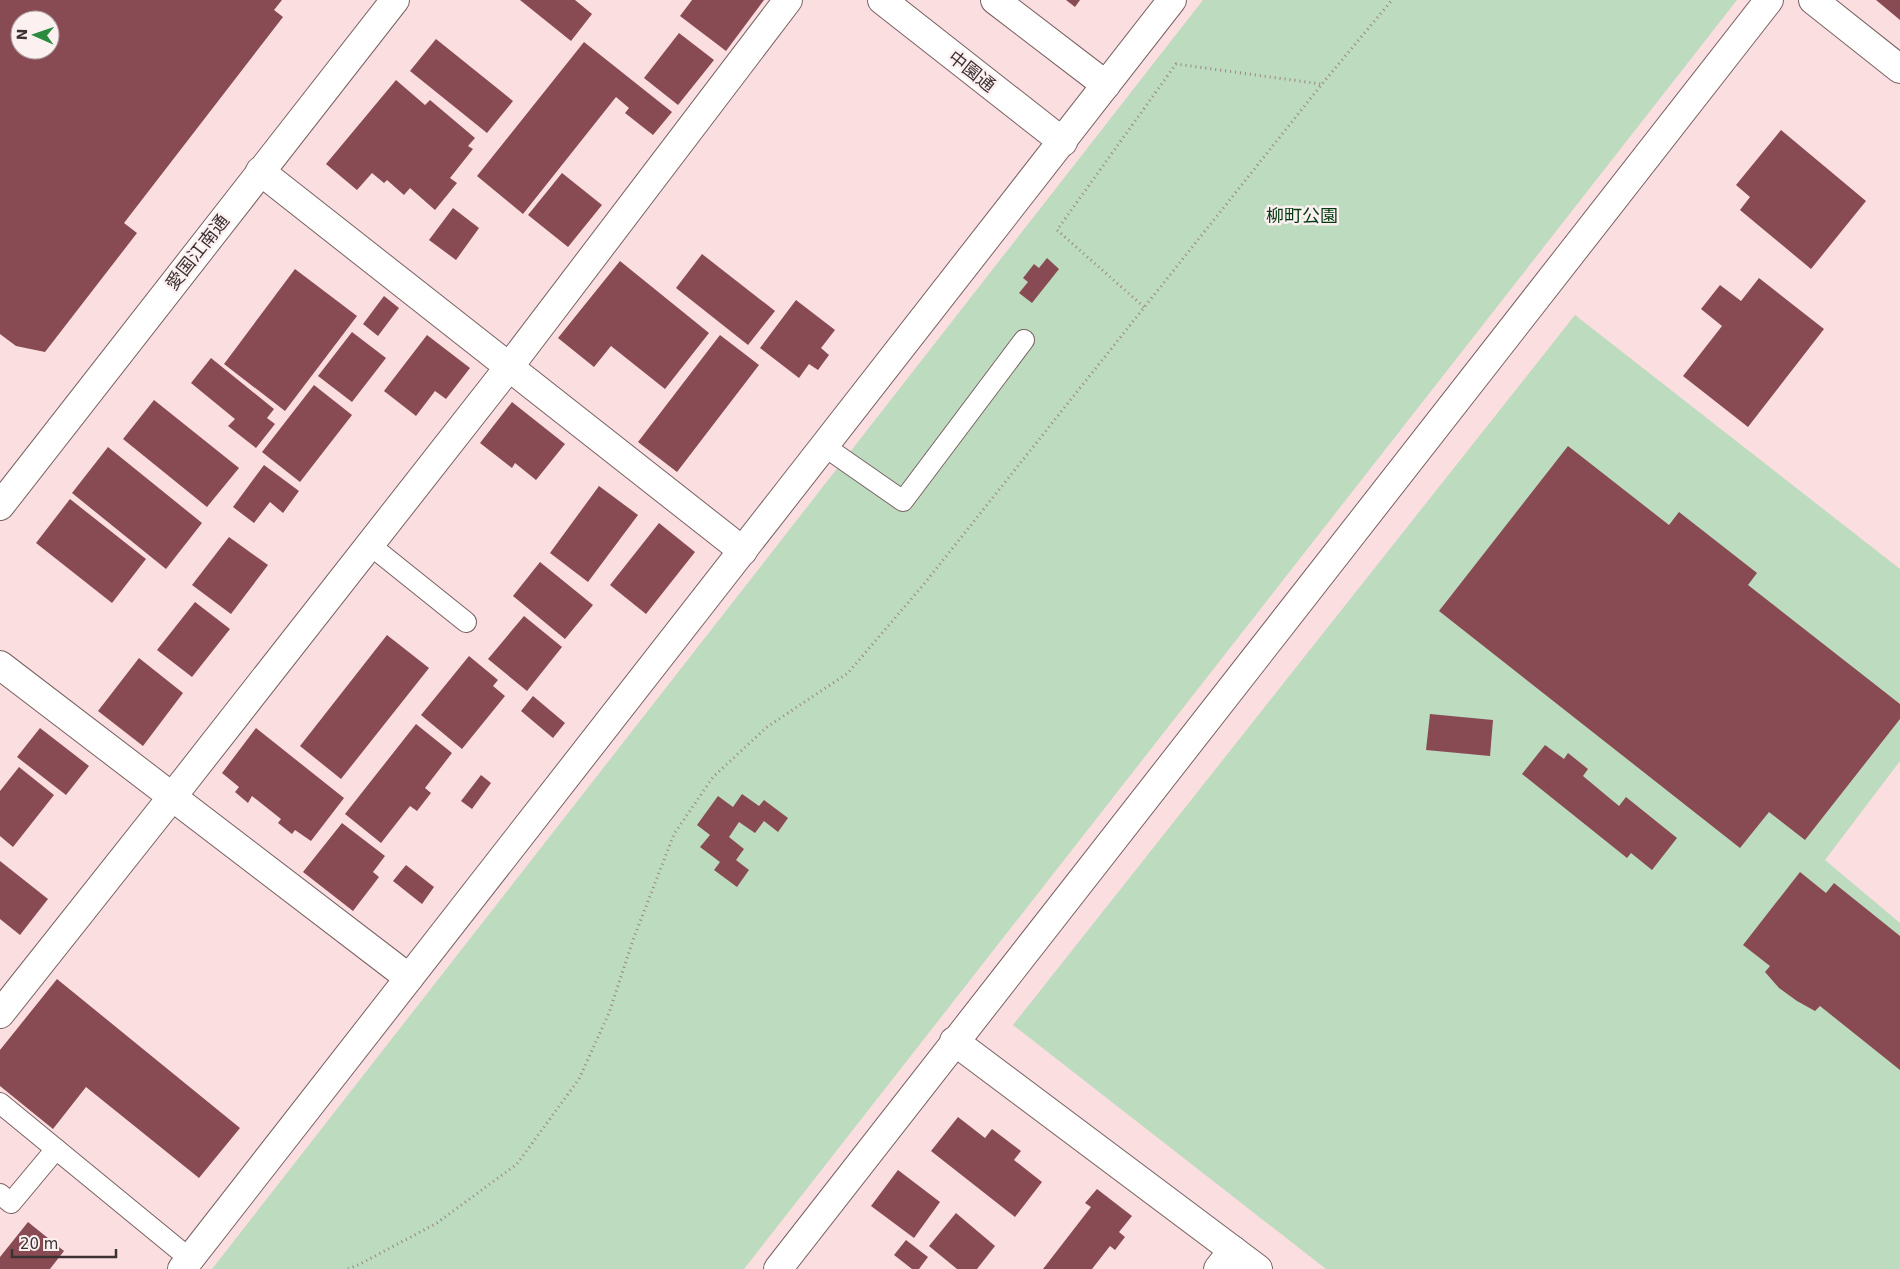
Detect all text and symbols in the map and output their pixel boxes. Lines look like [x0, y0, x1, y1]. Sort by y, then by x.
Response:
north arrow [10, 10, 60, 60]
text: N [14, 28, 30, 41]
street label: 中園通 [944, 46, 1000, 96]
park label: 柳町公園 [1266, 205, 1338, 226]
street label: 愛国江南通 [161, 210, 233, 294]
scale bar [12, 1226, 116, 1258]
text: 20 m [20, 1235, 58, 1253]

